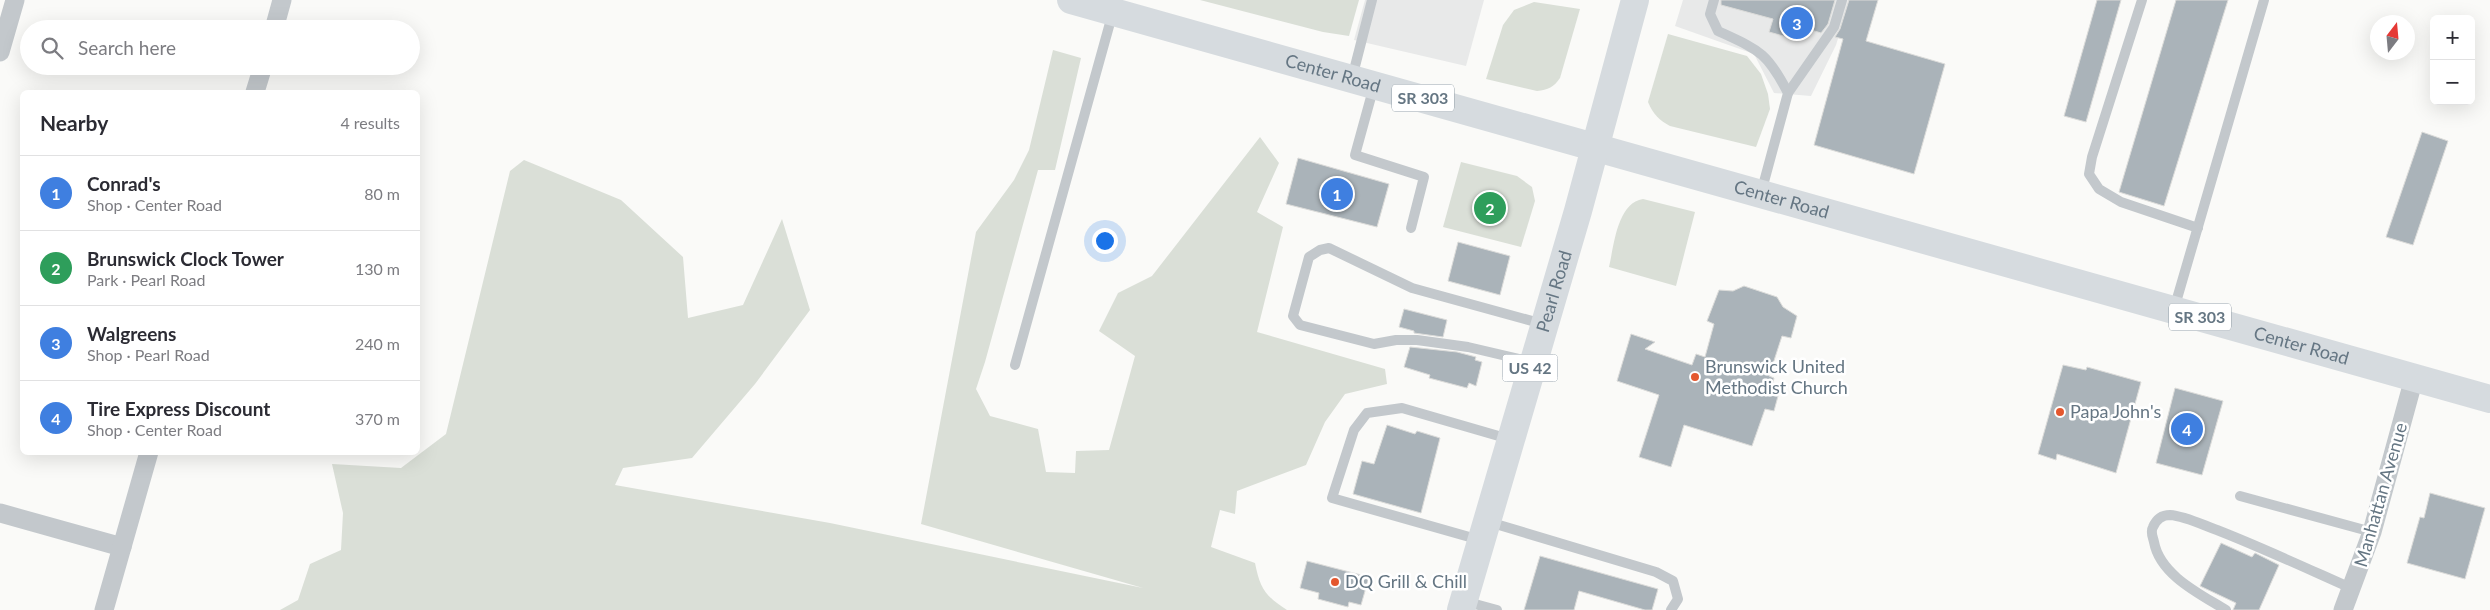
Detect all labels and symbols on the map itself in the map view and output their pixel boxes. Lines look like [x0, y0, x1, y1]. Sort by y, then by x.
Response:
pin: 3 [1781, 4, 1813, 42]
north arrow [2370, 15, 2415, 60]
street label: Center Road [1283, 49, 1383, 97]
road number: SR 303 [1392, 85, 1454, 112]
pin: 1 [1321, 175, 1353, 213]
street label: Center Road [1732, 175, 1832, 223]
pin: 2 [1474, 189, 1506, 227]
your location [1092, 228, 1118, 254]
street label: Pearl Road [1531, 248, 1576, 335]
road number: SR 303 [2169, 304, 2231, 330]
street label: Center Road [2251, 321, 2352, 369]
road number: US 42 [1502, 354, 1558, 382]
place label: Brunswick United Methodist Church [1705, 355, 1848, 398]
marker: Brunswick United Methodist Church [1689, 371, 1701, 383]
place label: Papa John's [2070, 400, 2162, 422]
marker: Papa John's [2054, 406, 2066, 418]
pin: 4 [2171, 410, 2203, 448]
street label: Manhattan Avenue [2349, 420, 2411, 569]
place label: DQ Grill & Chill [1345, 570, 1467, 592]
marker: DQ Grill & Chill [1329, 576, 1341, 588]

